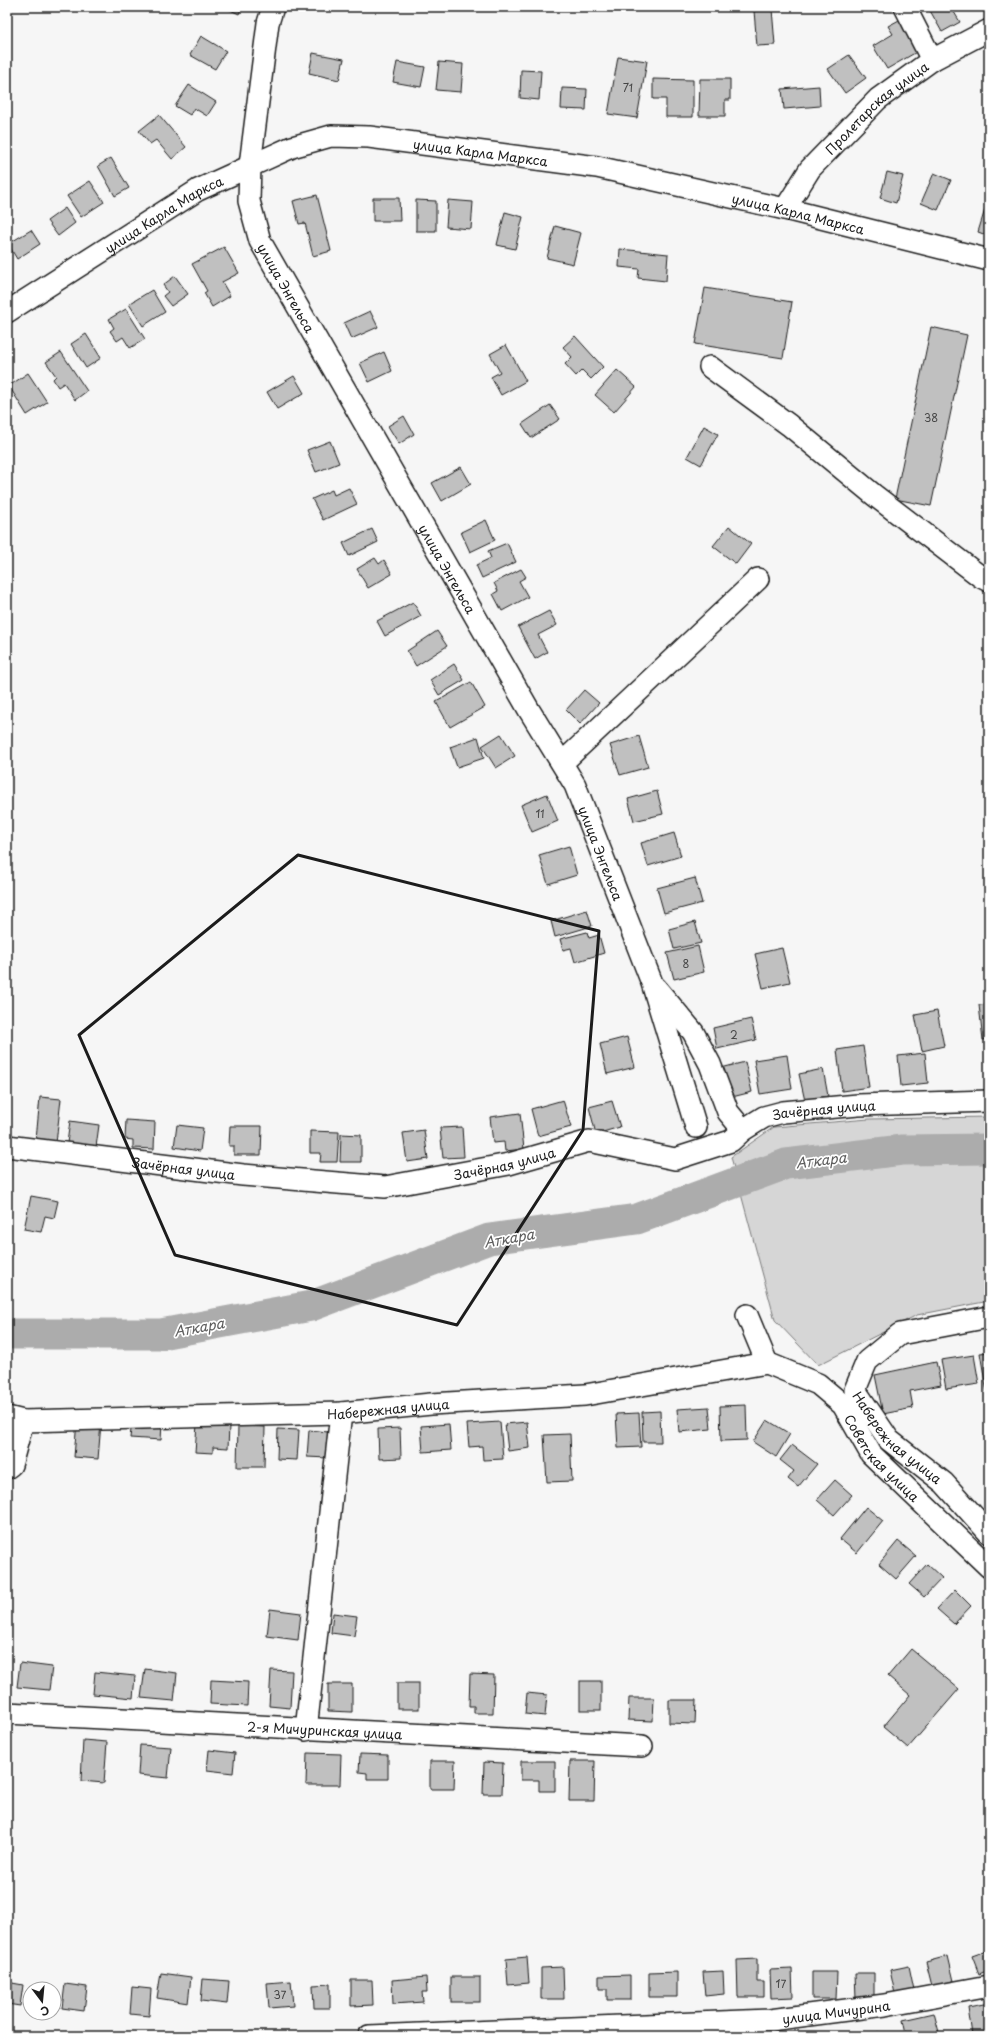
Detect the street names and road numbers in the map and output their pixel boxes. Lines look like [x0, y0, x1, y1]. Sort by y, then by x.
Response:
street label: Пролетарская улица [820, 56, 933, 158]
street label: улица Карла Маркса [412, 133, 550, 170]
street label: улица Карла Маркса [101, 170, 227, 257]
street label: улица Карла Маркса [730, 188, 867, 238]
street label: улица Энгельса [253, 239, 320, 336]
street label: улица Энгельса [415, 520, 482, 618]
street label: улица Энгельса [574, 803, 629, 904]
street label: Зачёрная улица [770, 1095, 877, 1124]
street label: Зачёрная улица [452, 1142, 558, 1184]
street label: Зачёрная улица [131, 1152, 237, 1184]
street label: Набережная улица [849, 1387, 947, 1488]
street label: Набережная улица [327, 1393, 451, 1423]
street label: Советская улица [840, 1410, 925, 1506]
street label: 2-я Мичуринская улица [246, 1716, 403, 1743]
street label: улица Мичурина [781, 1995, 892, 2028]

